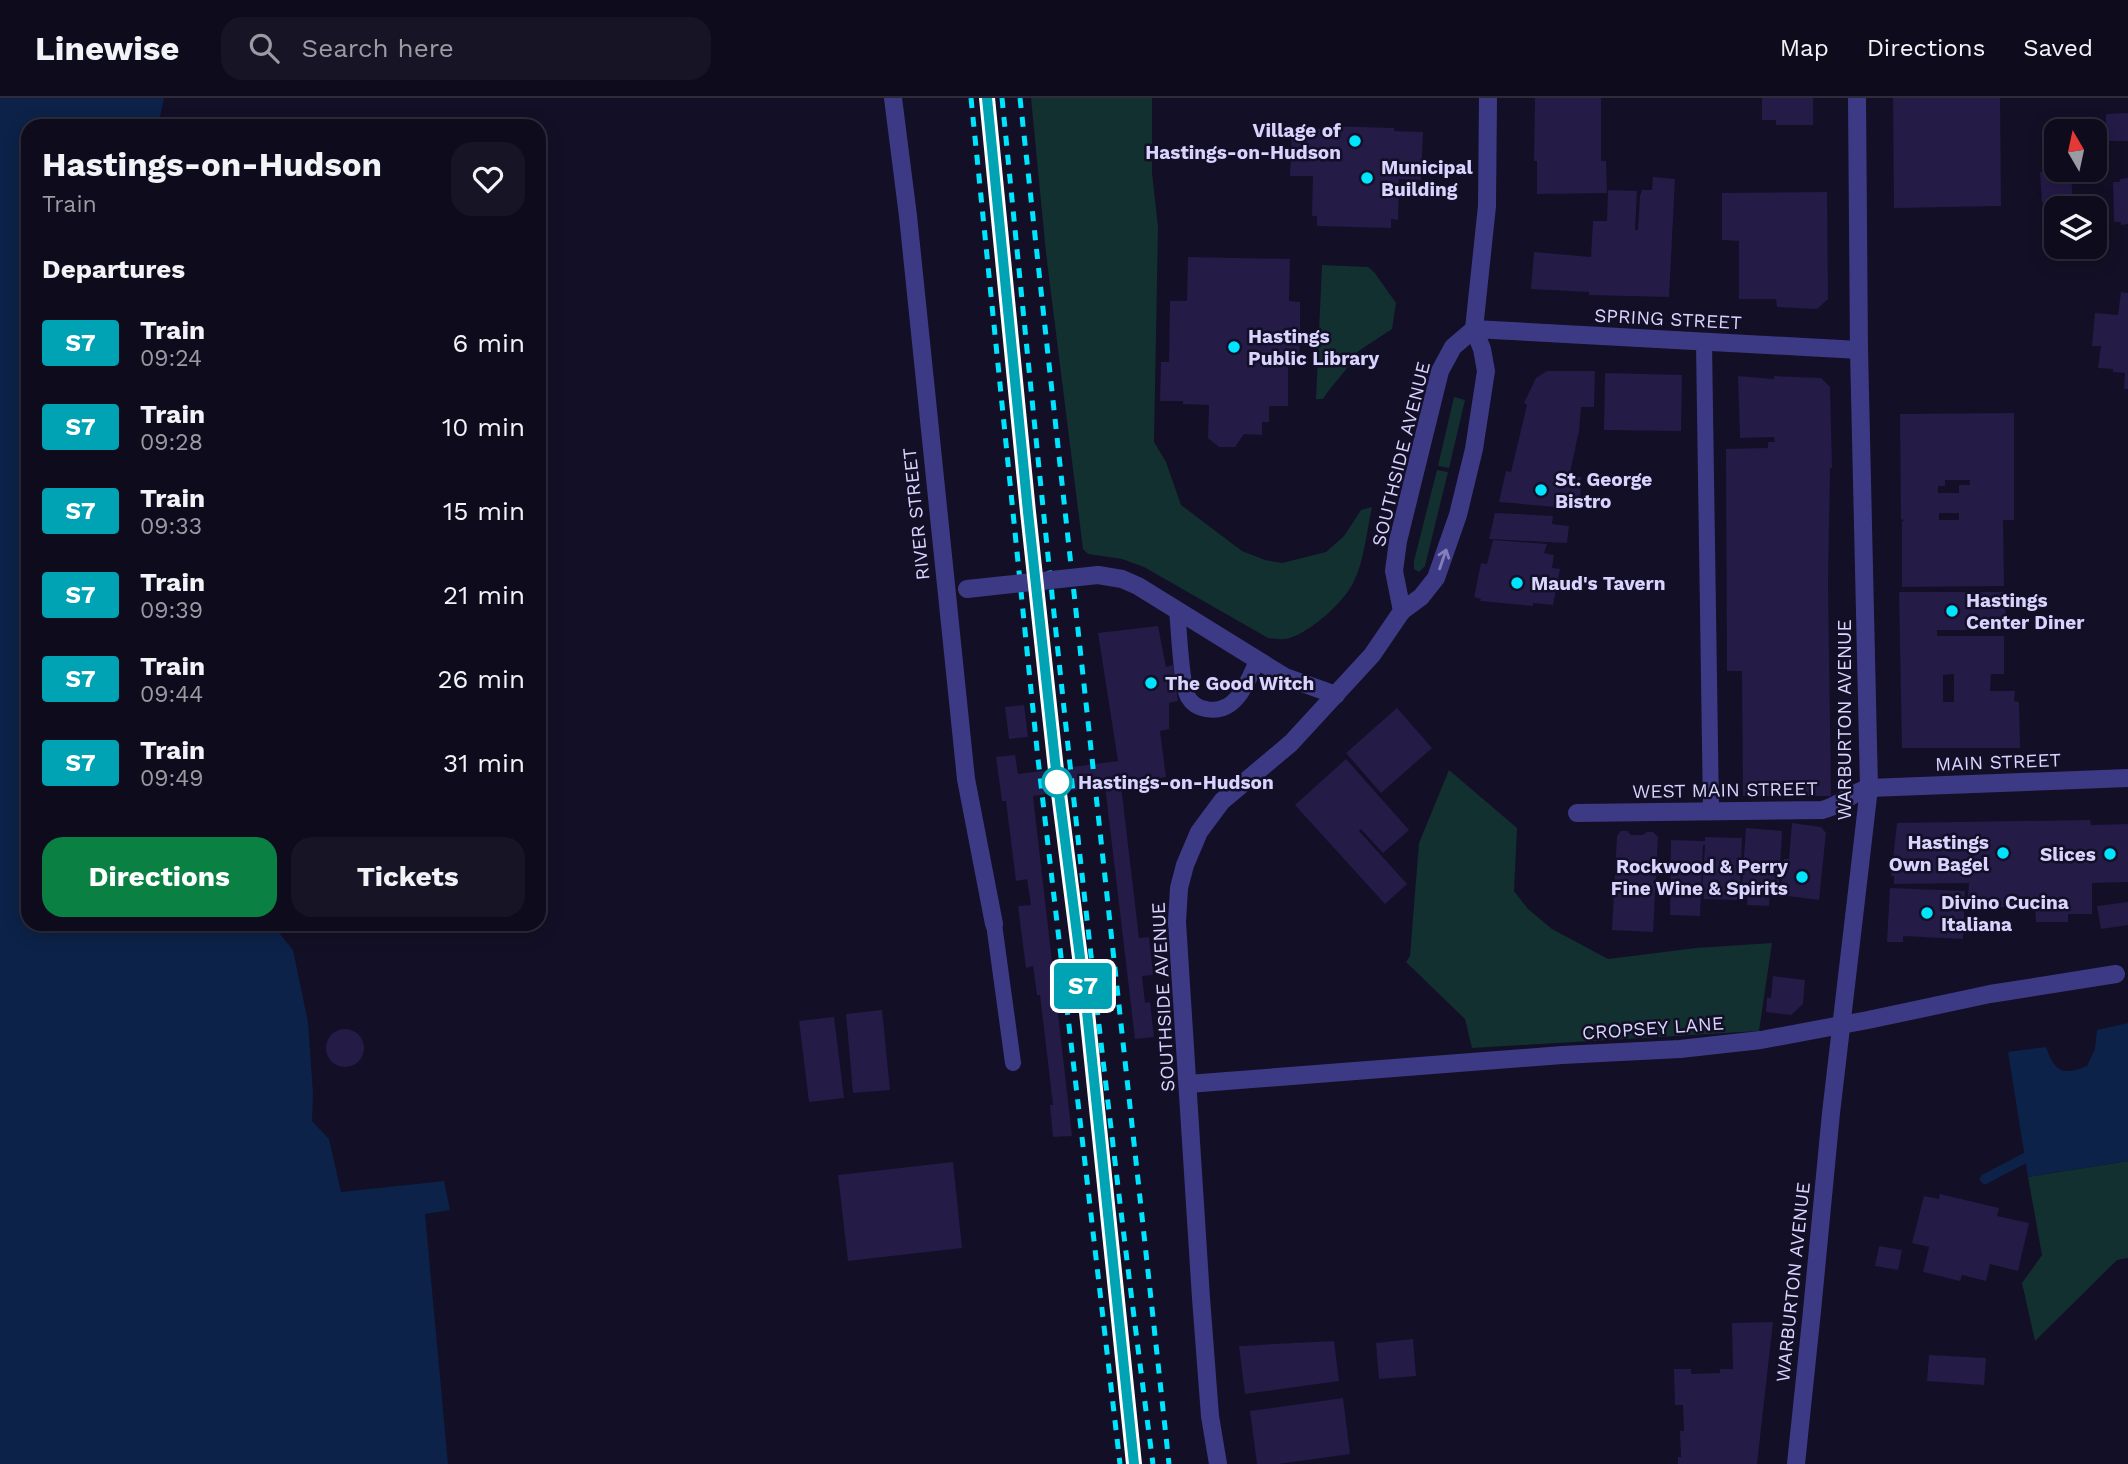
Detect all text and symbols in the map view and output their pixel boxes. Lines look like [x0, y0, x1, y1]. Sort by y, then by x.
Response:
search box [221, 17, 711, 80]
text: Linewise [35, 29, 179, 68]
icon: search [245, 29, 283, 67]
text: Search here [301, 33, 454, 63]
text: Map [1780, 34, 1829, 62]
text: Directions [1867, 34, 1985, 62]
text: Saved [2023, 34, 2093, 62]
place label: Village of Hastings-on-Hudson [1145, 119, 1341, 164]
north arrow [2044, 119, 2107, 182]
map controls [2044, 119, 2107, 259]
marker: Village of Hastings-on-Hudson [1347, 133, 1363, 149]
button: heart [451, 142, 525, 216]
text: Hastings-on-Hudson [42, 145, 382, 184]
place label: Municipal Building [1381, 156, 1473, 201]
marker: Municipal Building [1359, 170, 1375, 186]
text: Train [42, 191, 97, 218]
button: layers [2044, 196, 2107, 259]
text: Departures [42, 254, 185, 284]
street label: SPRING STREET [1594, 304, 1742, 334]
text: Train [140, 315, 205, 345]
place label: Hastings Public Library [1248, 325, 1379, 370]
text: 6 min [453, 328, 525, 358]
text: S7 [65, 329, 96, 357]
marker: Hastings Public Library [1226, 339, 1242, 355]
text: 09:24 [140, 345, 202, 372]
street label: SOUTHSIDE AVENUE [1367, 359, 1435, 549]
text: Train [140, 399, 205, 429]
text: 10 min [442, 412, 525, 442]
text: S7 [65, 413, 96, 441]
text: 09:28 [140, 429, 203, 456]
street label: RIVER STREET [898, 447, 934, 581]
place label: St. George Bistro [1555, 468, 1652, 513]
marker: St. George Bistro [1533, 482, 1549, 498]
text: Train [140, 483, 205, 513]
text: 15 min [443, 496, 525, 526]
text: S7 [65, 497, 96, 525]
text: 09:33 [140, 513, 202, 540]
one-way arrow [1438, 549, 1450, 571]
text: Train [140, 567, 205, 597]
place label: Maud's Tavern [1531, 572, 1666, 595]
marker: Maud's Tavern [1509, 575, 1525, 591]
text: 21 min [443, 580, 525, 610]
text: S7 [65, 581, 96, 609]
place label: Hastings Center Diner [1966, 589, 2085, 634]
text: 09:39 [140, 597, 203, 624]
marker: Hastings Center Diner [1944, 603, 1960, 619]
street label: WARBURTON AVENUE [1833, 619, 1856, 821]
text: Train [140, 651, 205, 681]
text: 26 min [437, 664, 525, 694]
text: S7 [65, 665, 96, 693]
place label: The Good Witch [1165, 672, 1314, 695]
marker: The Good Witch [1143, 675, 1159, 691]
text: 09:44 [140, 681, 203, 708]
text: Train [140, 735, 205, 765]
text: 31 min [443, 748, 525, 778]
street label: MAIN STREET [1935, 748, 2061, 776]
text: S7 [65, 749, 96, 777]
text: 09:49 [140, 765, 204, 792]
marker: Hastings-on-Hudson [1042, 767, 1072, 797]
place label: Hastings-on-Hudson [1078, 771, 1274, 794]
street label: WEST MAIN STREET [1632, 777, 1818, 803]
place label: Hastings Own Bagel [1889, 831, 1990, 876]
button: Directions [42, 837, 277, 917]
button: Tickets [291, 837, 525, 917]
place label: Slices [2040, 843, 2096, 866]
marker: Hastings Own Bagel [1995, 845, 2011, 861]
marker: Slices [2102, 846, 2118, 862]
place label: Rockwood & Perry Fine Wine & Spirits [1611, 855, 1788, 900]
marker: Rockwood & Perry Fine Wine & Spirits [1794, 869, 1810, 885]
place label: Divino Cucina Italiana [1941, 891, 2069, 936]
street label: SOUTHSIDE AVENUE [1147, 902, 1179, 1092]
marker: Divino Cucina Italiana [1919, 905, 1935, 921]
line badge: S7 [1052, 963, 1114, 1009]
text: S7 [1068, 972, 1098, 1000]
street label: CROPSEY LANE [1581, 1012, 1725, 1044]
street label: WARBURTON AVENUE [1771, 1181, 1815, 1383]

